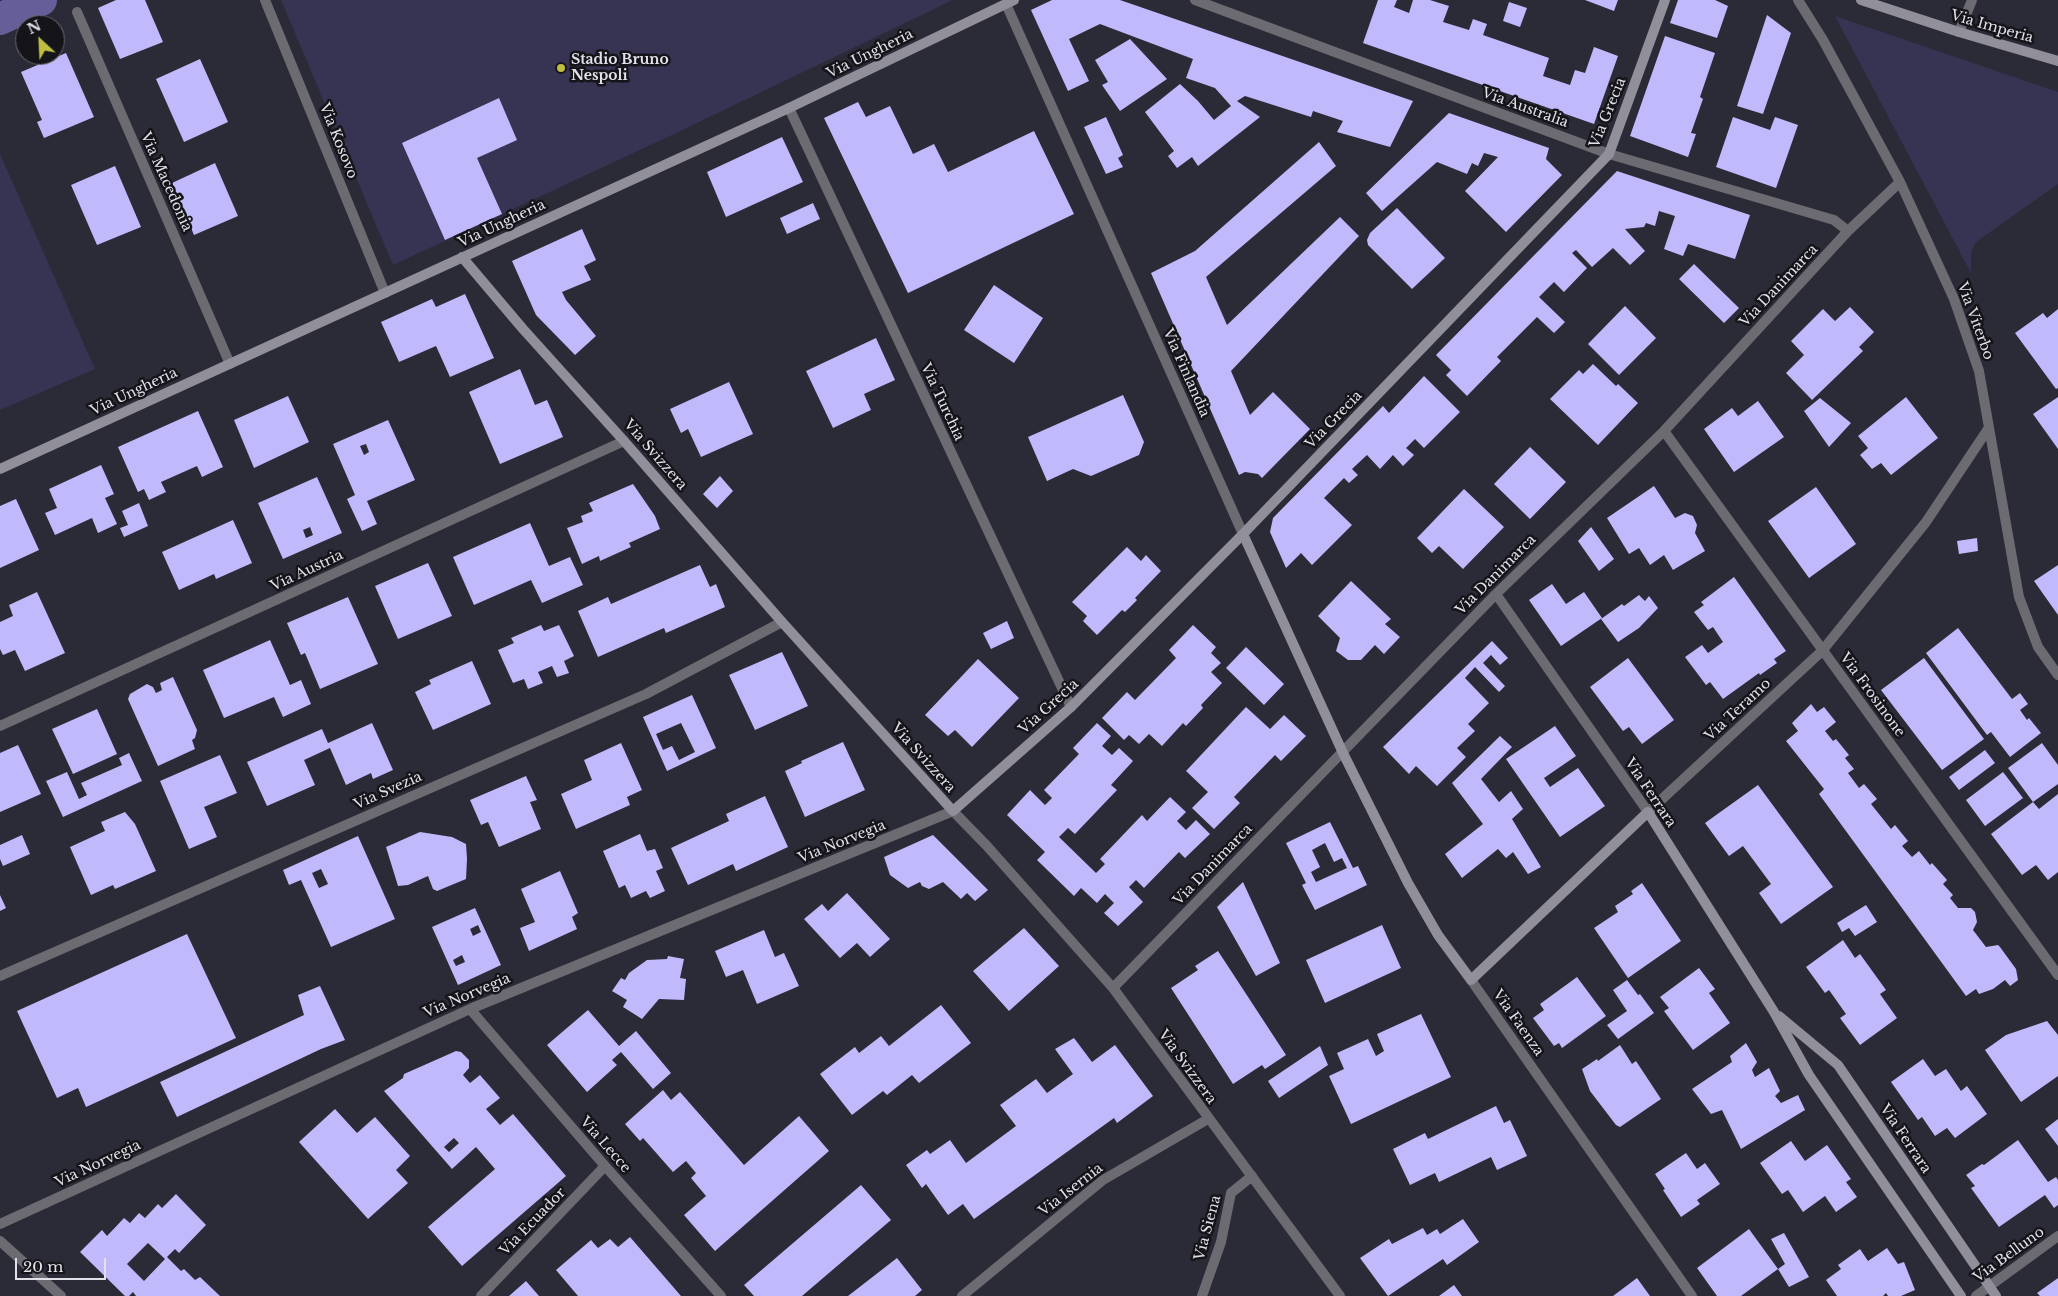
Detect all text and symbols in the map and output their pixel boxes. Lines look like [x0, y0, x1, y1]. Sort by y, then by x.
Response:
street label: Via Imperia [1949, 7, 2035, 47]
north arrow [15, 15, 65, 65]
text: N [24, 16, 44, 38]
street label: Via Ungheria [824, 26, 916, 82]
place label: Stadio Bruno Nespoli [571, 52, 669, 84]
marker: Stadio Bruno Nespoli [555, 62, 567, 74]
street label: Via Grecia [1586, 75, 1630, 151]
street label: Via Australia [1480, 85, 1570, 131]
street label: Via Kosovo [315, 101, 361, 181]
street label: Via Macedonia [137, 130, 195, 234]
street label: Via Ungheria [456, 197, 548, 251]
street label: Via Danimarca [1737, 241, 1821, 331]
street label: Via Viterbo [1953, 280, 1997, 362]
street label: Via Finlandia [1159, 326, 1213, 420]
street label: Via Turchia [917, 361, 967, 443]
street label: Via Ungheria [88, 365, 180, 419]
street label: Via Grecia [1302, 387, 1366, 453]
street label: Via Svizzera [620, 416, 690, 494]
street label: Via Danimarca [1452, 531, 1540, 619]
street label: Via Austria [268, 547, 346, 595]
street label: Via Frosinone [1836, 650, 1908, 740]
street label: Via Teramo [1702, 675, 1774, 745]
street label: Via Grecia [1016, 676, 1082, 738]
street label: Via Svizzera [887, 720, 959, 796]
street label: Via Ferrara [1621, 755, 1679, 831]
street label: Via Svezia [351, 769, 425, 813]
street label: Via Norvegia [796, 817, 888, 867]
street label: Via Danimarca [1170, 821, 1256, 909]
street label: Via Norvegia [421, 970, 513, 1022]
street label: Via Faenza [1489, 987, 1547, 1059]
street label: Via Svizzera [1154, 1027, 1220, 1107]
street label: Via Ferrara [1876, 1101, 1934, 1177]
street label: Via Lecce [576, 1114, 634, 1176]
street label: Via Norvegia [52, 1137, 144, 1191]
street label: Via Isernia [1036, 1160, 1106, 1220]
street label: Via Ecuador [497, 1185, 569, 1259]
street label: Via Siena [1191, 1194, 1225, 1262]
street label: Via Belluno [1970, 1224, 2048, 1286]
scale bar [18, 1248, 109, 1280]
text: 20 m [23, 1257, 63, 1276]

